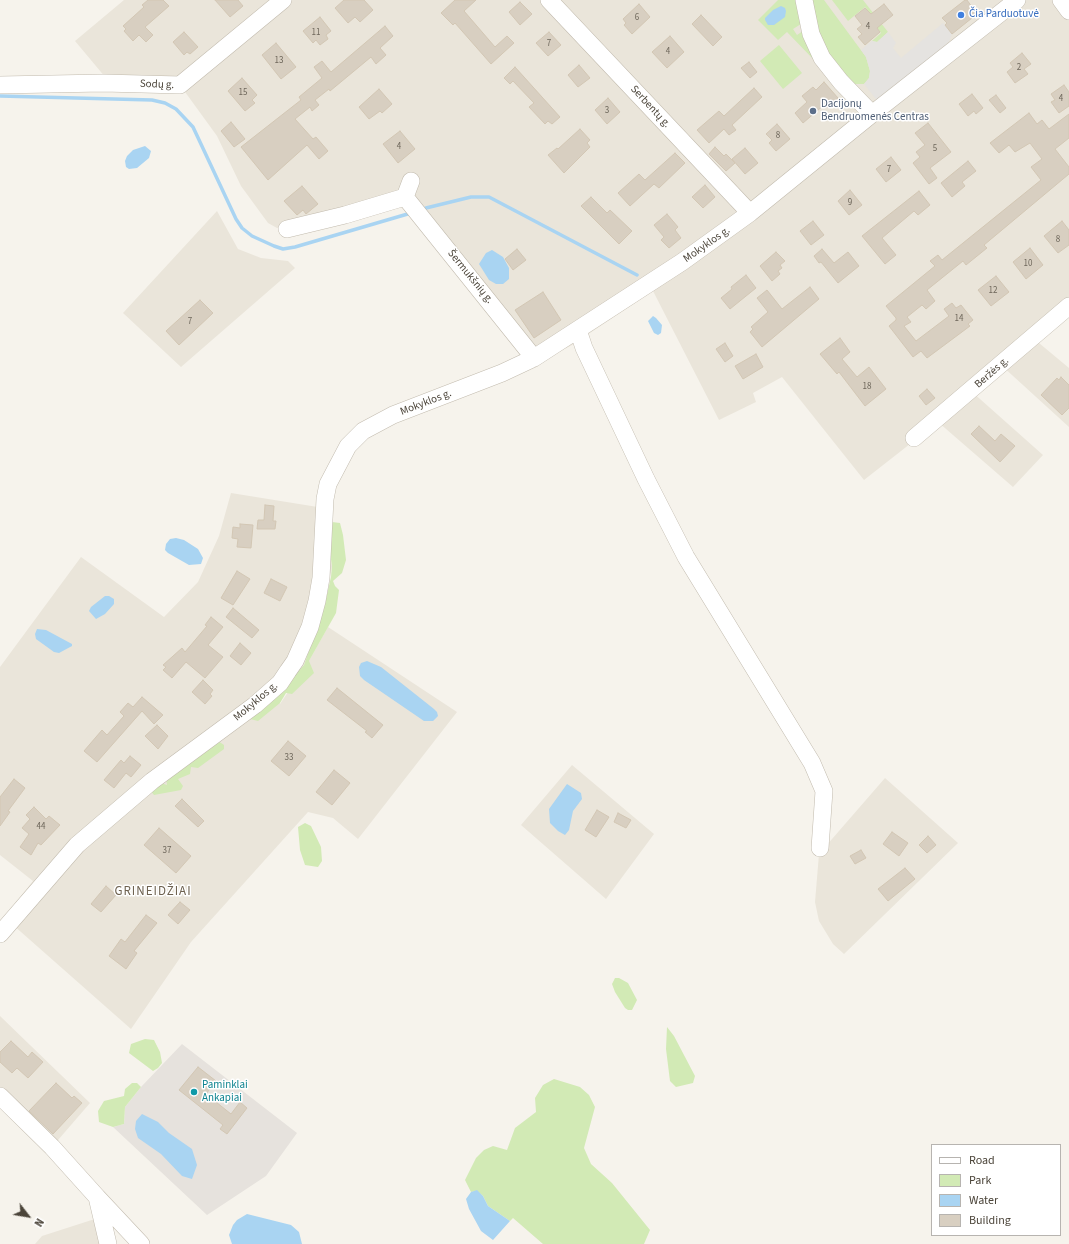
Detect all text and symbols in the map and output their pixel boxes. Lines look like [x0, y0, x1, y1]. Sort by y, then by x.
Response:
place label: Čia Parduotuvė [969, 8, 1039, 22]
marker: Čia Parduotuvė [956, 10, 966, 20]
house number: 6 [635, 13, 639, 23]
house number: 4 [866, 22, 870, 32]
house number: 11 [312, 28, 320, 38]
house number: 7 [547, 39, 551, 49]
house number: 4 [666, 47, 670, 57]
house number: 13 [275, 56, 283, 66]
house number: 2 [1017, 63, 1021, 73]
street label: Sodų g. [140, 78, 174, 92]
street label: Serbentų g. [627, 83, 673, 131]
house number: 15 [239, 88, 247, 98]
house number: 4 [1059, 94, 1063, 104]
place label: Dacijonų Bendruomenės Centras [821, 98, 929, 124]
house number: 3 [605, 106, 609, 116]
marker: Dacijonų Bendruomenės Centras [808, 106, 818, 116]
house number: 8 [776, 131, 780, 141]
house number: 4 [397, 142, 401, 152]
house number: 5 [933, 144, 937, 154]
house number: 7 [887, 165, 891, 175]
house number: 9 [848, 198, 852, 208]
street label: Mokyklos g. [681, 224, 733, 266]
house number: 8 [1056, 235, 1060, 245]
street label: Šermukšnių g. [444, 247, 496, 307]
house number: 10 [1024, 259, 1032, 269]
house number: 12 [989, 286, 997, 296]
house number: 14 [955, 314, 963, 324]
house number: 7 [188, 317, 192, 327]
street label: Beržės g. [972, 355, 1012, 391]
house number: 18 [863, 382, 871, 392]
street label: Mokyklos g. [399, 387, 453, 419]
street label: Mokyklos g. [231, 680, 281, 724]
house number: 33 [285, 753, 293, 763]
house number: 44 [37, 822, 45, 832]
house number: 37 [163, 846, 171, 856]
district label: GRINEIDŽIAI [114, 884, 192, 900]
place label: Paminklai Ankapiai [202, 1079, 248, 1105]
marker: Paminklai Ankapiai [189, 1087, 199, 1097]
legend [931, 1144, 1061, 1236]
text: Road [969, 1152, 995, 1169]
text: Park [969, 1172, 991, 1189]
text: Water [969, 1192, 998, 1209]
north arrow [8, 1196, 48, 1236]
text: Building [969, 1212, 1011, 1229]
text: N [30, 1215, 47, 1229]

